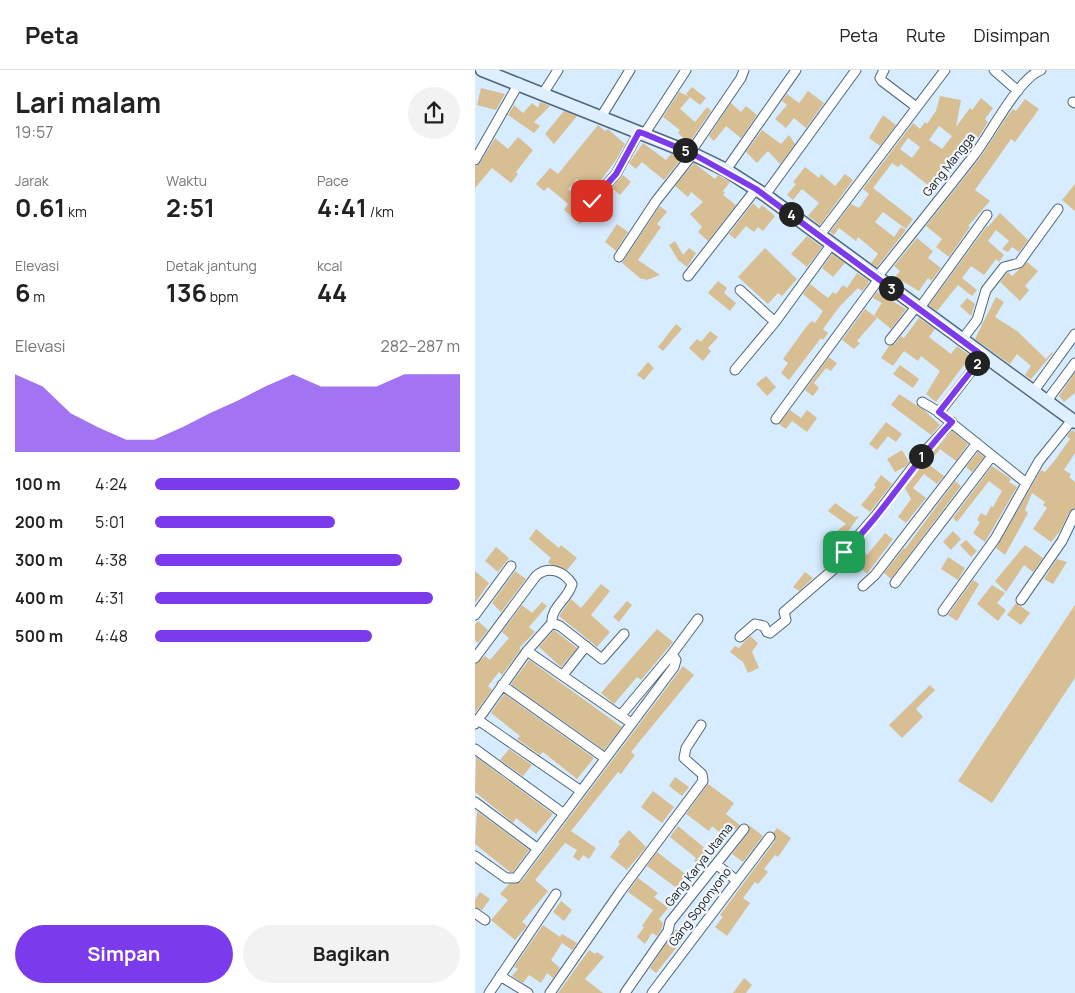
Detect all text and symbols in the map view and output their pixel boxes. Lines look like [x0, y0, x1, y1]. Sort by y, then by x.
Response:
text: Peta [25, 18, 79, 51]
text: Peta [839, 23, 878, 47]
text: Rute [906, 23, 945, 47]
text: Disimpan [973, 23, 1050, 47]
text: Lari malam [15, 83, 161, 121]
button: share [408, 87, 460, 139]
text: 19:57 [15, 121, 53, 143]
street label: Gang Mangga [918, 129, 979, 200]
pin: 5 [673, 138, 697, 162]
text: 5 [681, 141, 690, 160]
text: Jarak [15, 171, 49, 190]
text: Waktu [166, 171, 207, 190]
text: Pace [317, 171, 349, 190]
pin [571, 180, 613, 222]
icon: check [578, 187, 606, 215]
text: 0.61 [15, 190, 65, 225]
text: 2:51 [166, 190, 215, 225]
text: 4:41 [317, 190, 367, 225]
text: km [65, 202, 87, 221]
text: /km [367, 202, 394, 221]
pin: 4 [779, 202, 803, 226]
text: 4 [787, 205, 796, 224]
text: Elevasi [15, 256, 59, 275]
text: Detak jantung [166, 256, 257, 275]
text: kcal [317, 256, 343, 275]
text: 6 [15, 275, 31, 310]
text: 136 [166, 275, 207, 310]
text: 44 [317, 275, 347, 310]
pin: 3 [879, 276, 903, 300]
text: 3 [887, 279, 896, 298]
text: m [31, 287, 45, 306]
text: bpm [207, 287, 238, 306]
text: Elevasi [15, 335, 66, 357]
text: 282–287 m [381, 335, 460, 357]
pin: 2 [965, 350, 989, 376]
text: 2 [973, 354, 982, 373]
pin: 1 [909, 444, 933, 468]
text: 1 [918, 447, 925, 466]
text: 100 m [15, 473, 61, 495]
text: 4:24 [95, 473, 127, 495]
text: 200 m [15, 511, 63, 533]
text: 5:01 [95, 511, 125, 533]
pin [823, 531, 865, 573]
icon: arrive [830, 538, 858, 566]
text: 300 m [15, 549, 63, 571]
text: 4:38 [95, 549, 127, 571]
text: 400 m [15, 587, 63, 609]
text: 4:31 [95, 587, 124, 609]
text: 500 m [15, 625, 63, 647]
text: 4:48 [95, 625, 128, 647]
street label: Gang Karya Utama [661, 819, 737, 910]
street label: Gang Soponyono [664, 864, 735, 950]
button: Simpan [15, 925, 233, 983]
button: Bagikan [243, 925, 460, 983]

